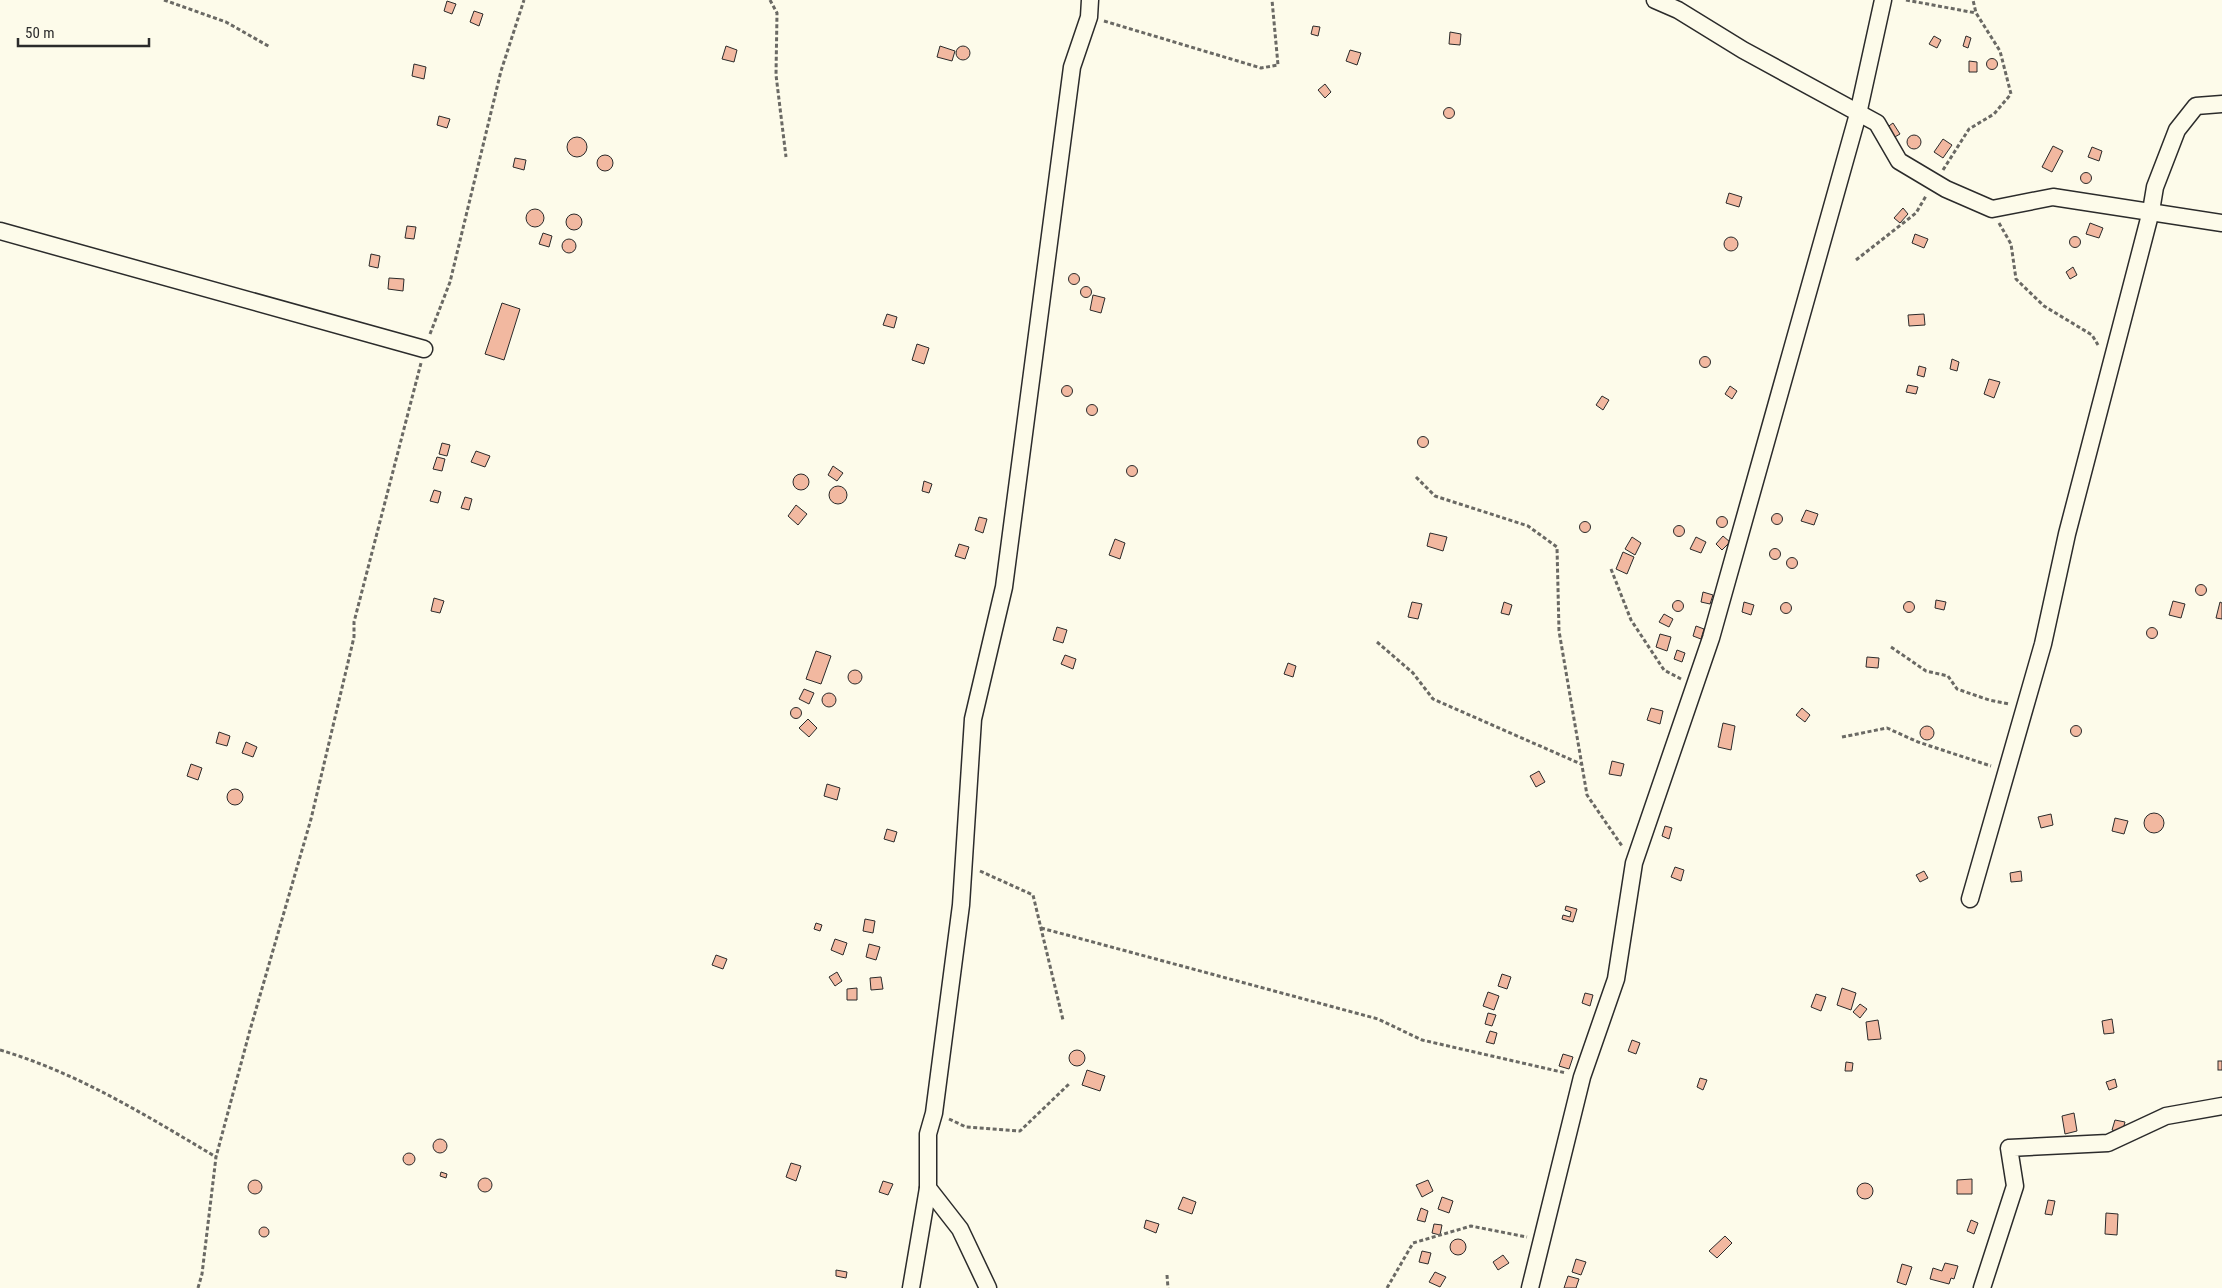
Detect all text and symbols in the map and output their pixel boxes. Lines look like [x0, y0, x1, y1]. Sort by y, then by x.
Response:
scale bar [18, 15, 149, 47]
text: 50 m [25, 24, 55, 42]

